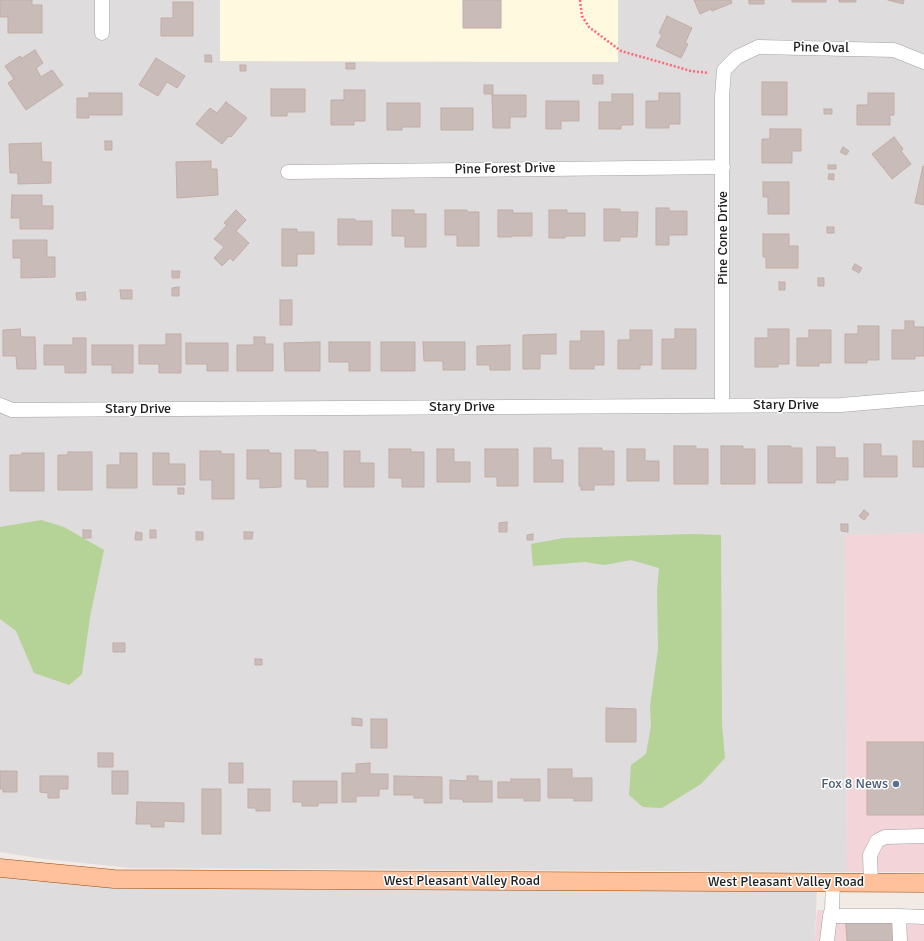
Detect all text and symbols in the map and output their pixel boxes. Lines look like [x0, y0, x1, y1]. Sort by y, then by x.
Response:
street label: Pine Oval [793, 39, 849, 57]
street label: Pine Forest Drive [454, 160, 556, 178]
street label: Pine Cone Drive [715, 191, 731, 285]
street label: Stary Drive [753, 397, 819, 413]
street label: Stary Drive [429, 399, 495, 415]
street label: Stary Drive [105, 401, 171, 417]
place label: Fox 8 News [821, 776, 888, 792]
marker: Fox 8 News [891, 779, 901, 789]
street label: West Pleasant Valley Road [384, 873, 540, 889]
street label: West Pleasant Valley Road [708, 874, 864, 890]

